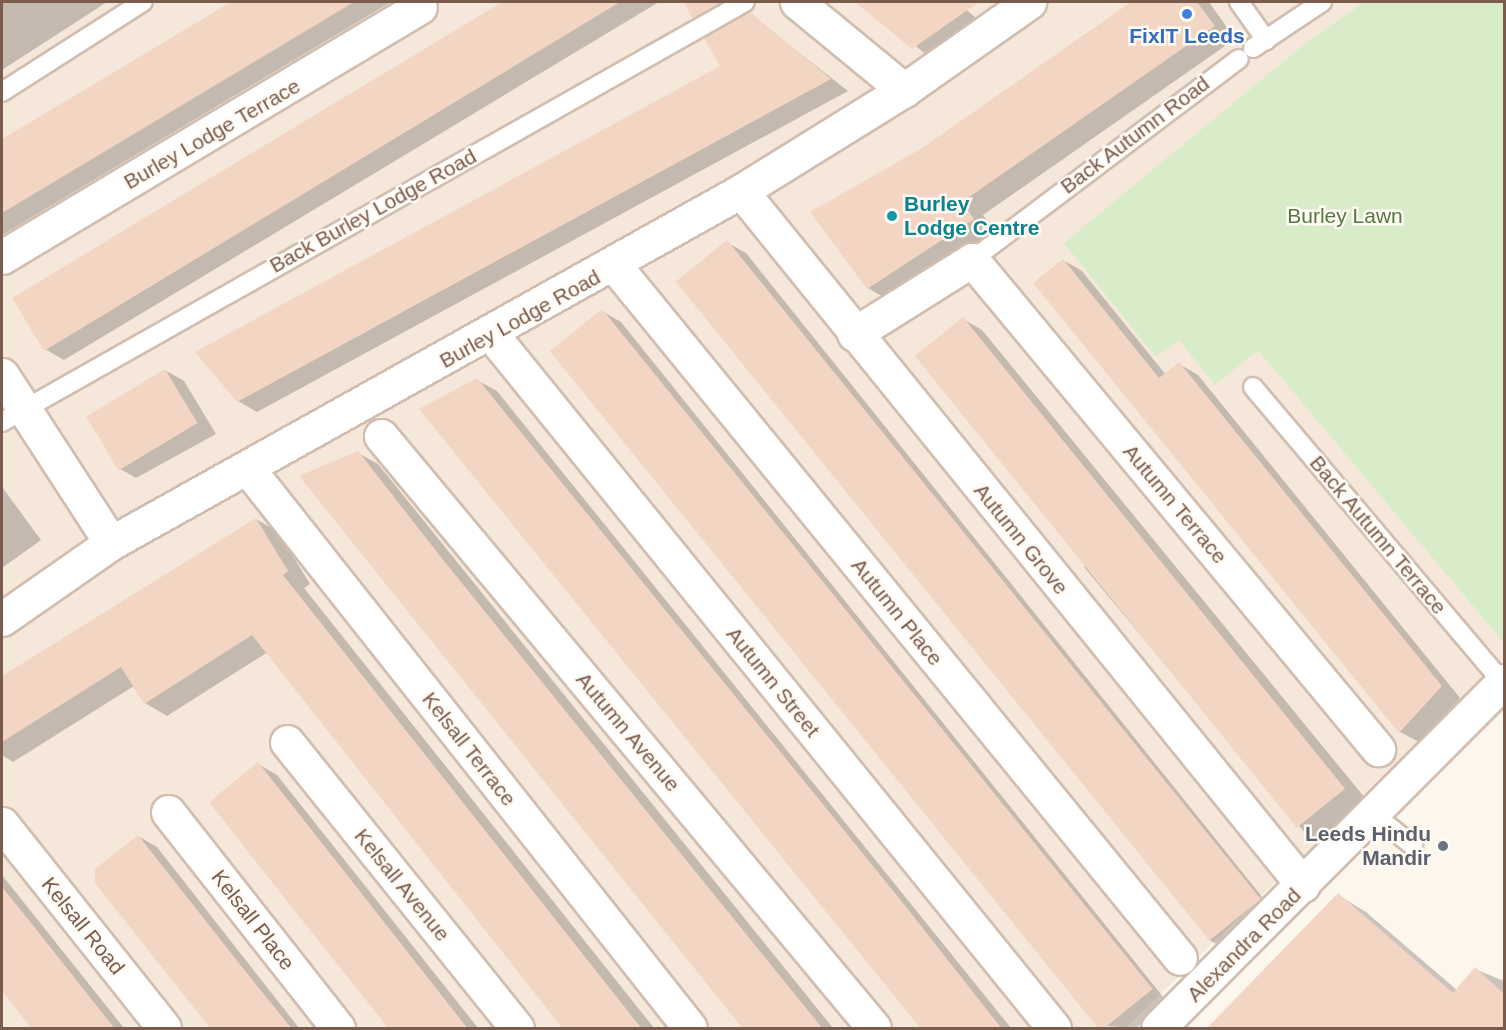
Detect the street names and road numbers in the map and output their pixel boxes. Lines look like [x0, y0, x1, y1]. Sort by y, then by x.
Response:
street label: Back Autumn Road [1055, 70, 1215, 200]
street label: Burley Lodge Terrace [119, 73, 305, 195]
street label: Back Burley Lodge Road [265, 144, 481, 278]
street label: Burley Lodge Road [435, 264, 605, 374]
street label: Autumn Terrace [1118, 439, 1232, 569]
street label: Back Autumn Terrace [1304, 450, 1452, 620]
street label: Autumn Grove [969, 478, 1073, 600]
street label: Autumn Place [846, 553, 948, 671]
street label: Autumn Street [721, 622, 825, 742]
street label: Autumn Avenue [570, 667, 686, 797]
street label: Kelsall Terrace [417, 687, 521, 811]
street label: Kelsall Avenue [349, 823, 455, 947]
street label: Kelsall Place [206, 865, 300, 975]
street label: Kelsall Road [36, 872, 130, 980]
street label: Alexandra Road [1182, 883, 1306, 1007]

